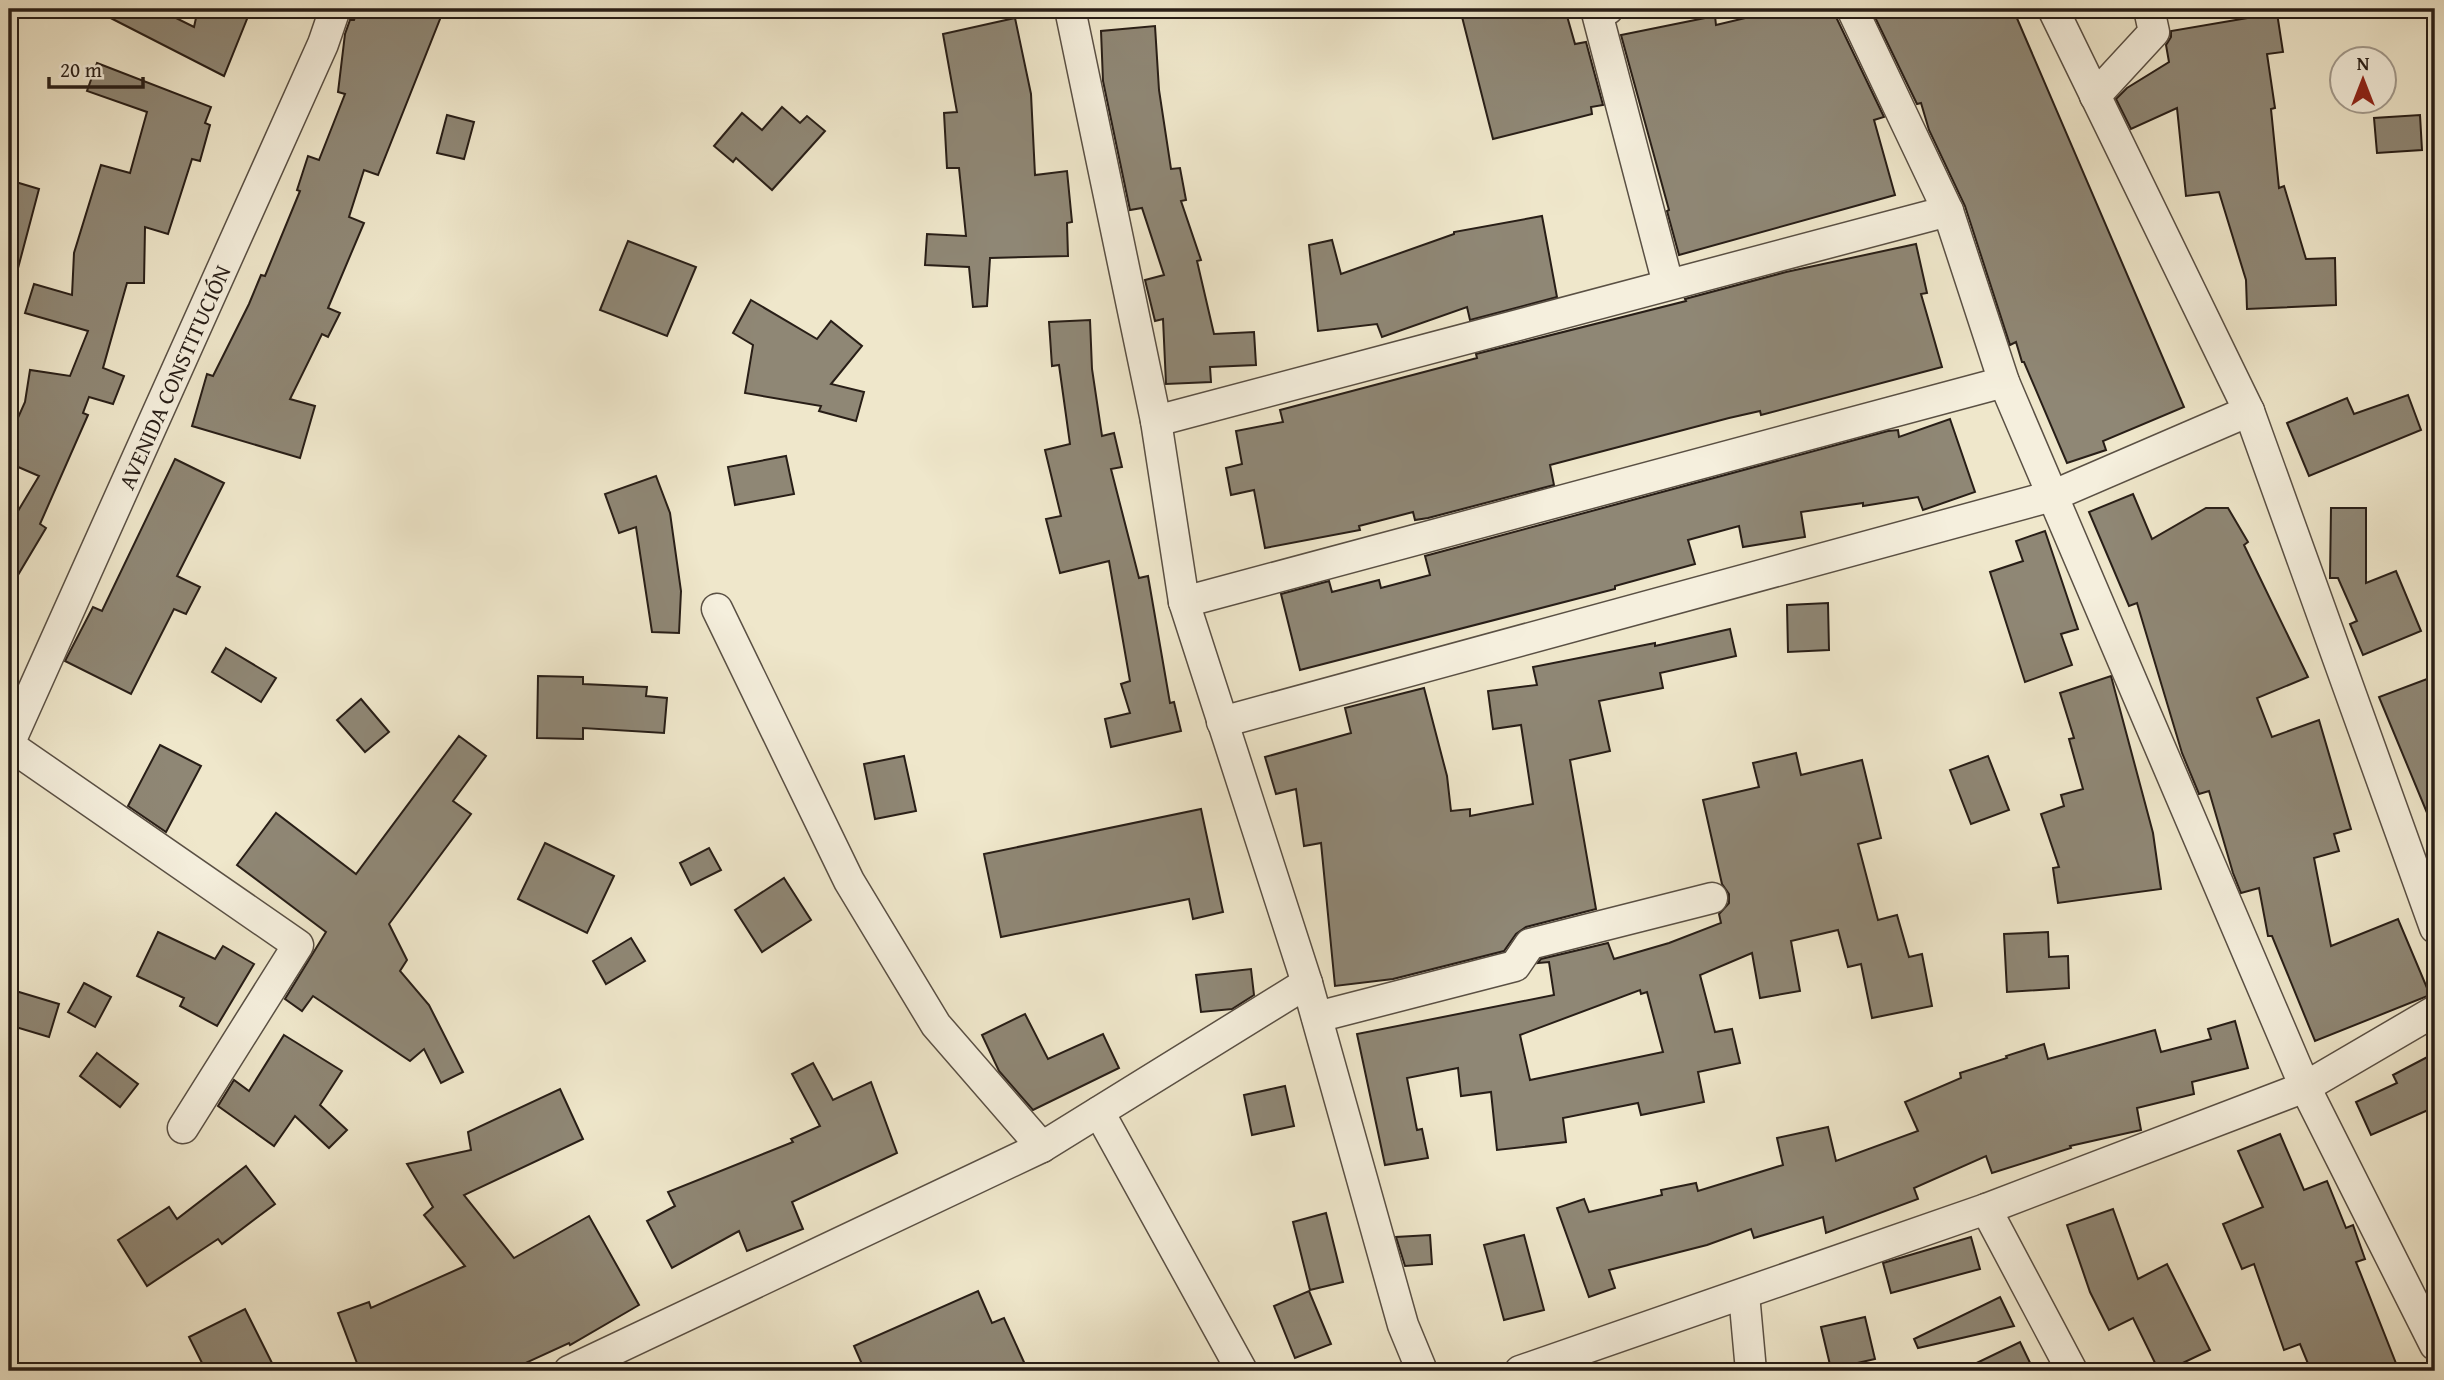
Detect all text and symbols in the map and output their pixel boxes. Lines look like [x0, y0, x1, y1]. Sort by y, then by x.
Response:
scale bar [49, 46, 144, 90]
north arrow [2328, 46, 2398, 116]
text: N [2357, 49, 2370, 77]
text: 20 m [60, 54, 102, 85]
street label: AVENIDA CONSTITUCIÓN [110, 259, 238, 495]

